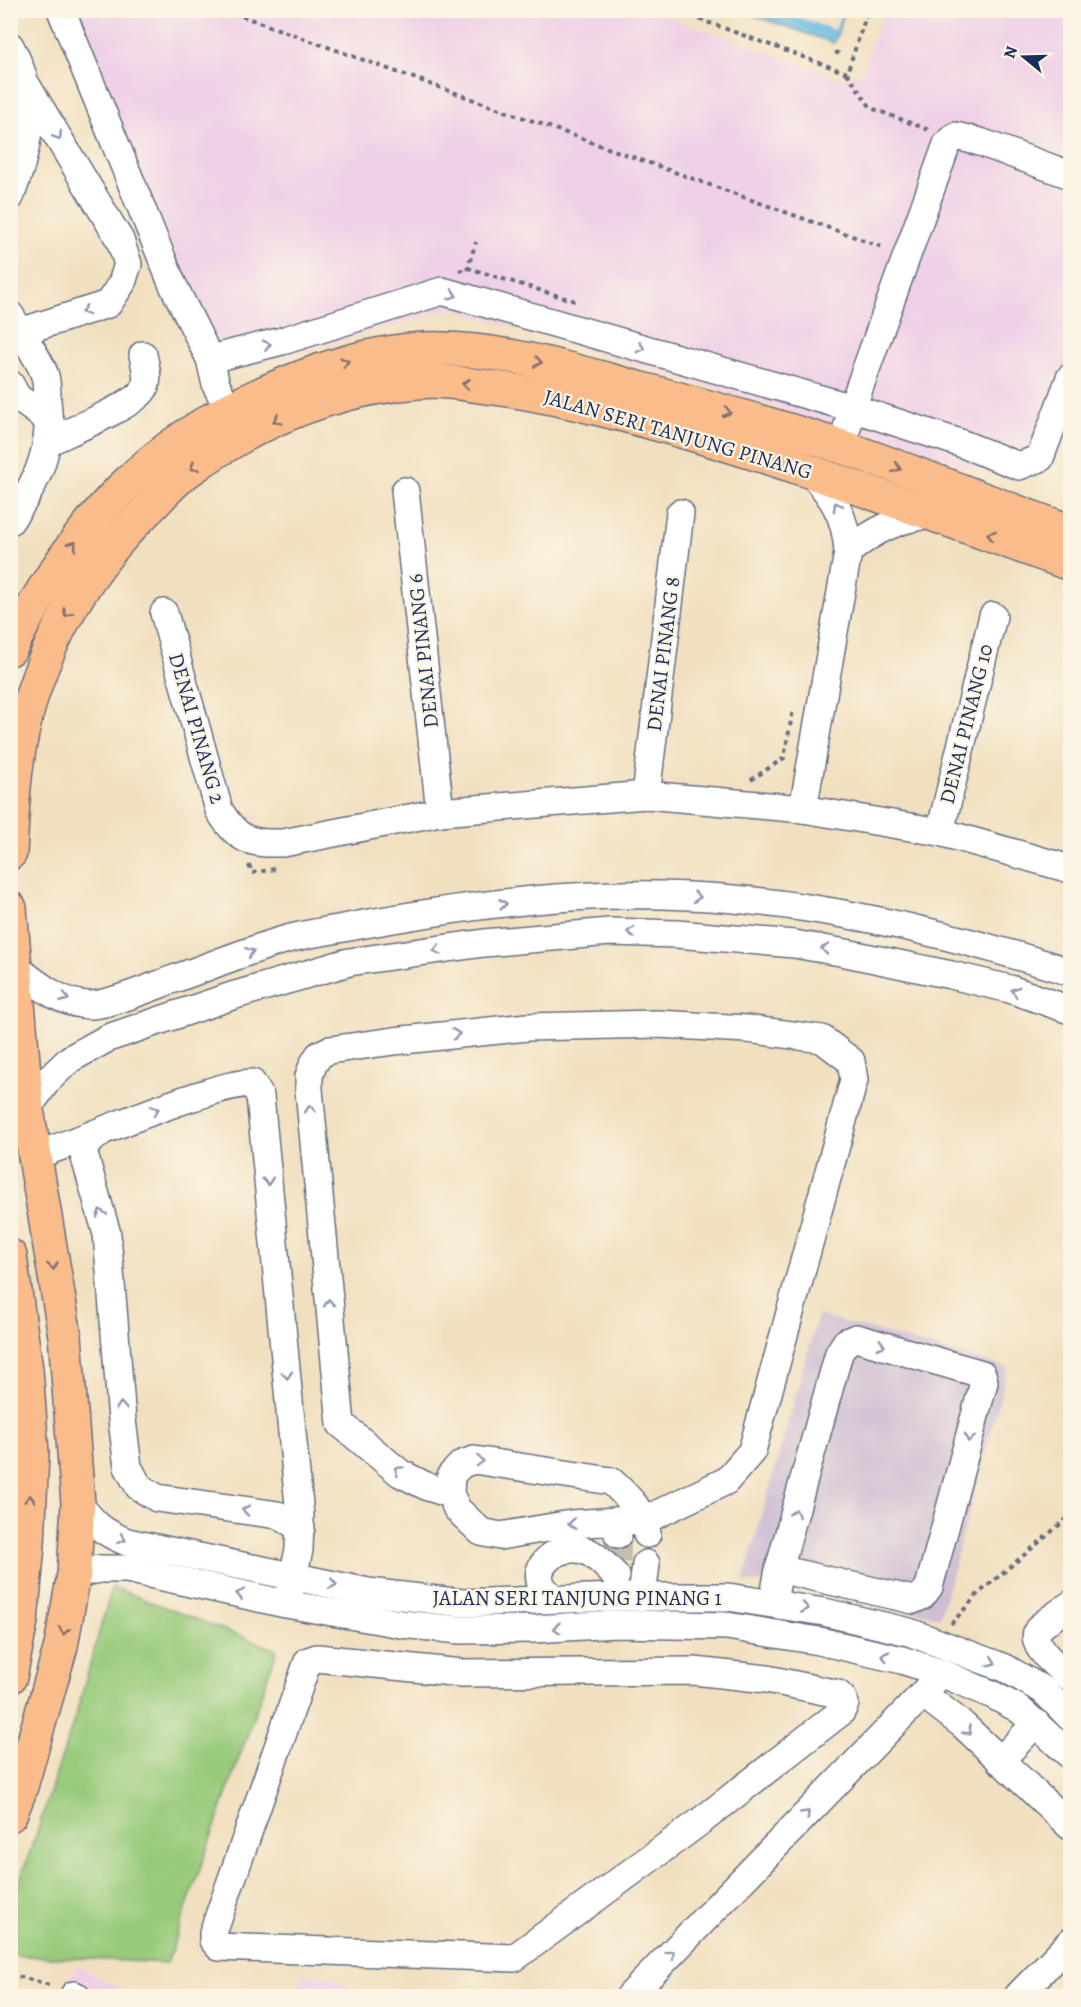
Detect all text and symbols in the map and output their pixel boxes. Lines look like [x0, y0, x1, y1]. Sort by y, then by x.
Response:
north arrow [994, 27, 1054, 87]
text: N [998, 43, 1023, 62]
one-way arrow [50, 130, 62, 140]
one-way arrow [447, 287, 458, 300]
one-way arrow [80, 304, 91, 316]
one-way arrow [262, 339, 272, 352]
one-way arrow [635, 341, 645, 353]
one-way arrow [533, 355, 543, 368]
one-way arrow [340, 356, 350, 369]
one-way arrow [462, 378, 471, 391]
street label: JALAN SERI TANJUNG PINANG [541, 382, 815, 486]
one-way arrow [721, 405, 732, 417]
one-way arrow [273, 412, 284, 424]
one-way arrow [190, 460, 201, 471]
one-way arrow [891, 460, 902, 473]
one-way arrow [833, 502, 844, 512]
one-way arrow [986, 530, 997, 543]
one-way arrow [65, 541, 76, 552]
street label: DENAI PINANG 6 [401, 572, 445, 730]
street label: DENAI PINANG 8 [640, 575, 686, 733]
one-way arrow [63, 607, 75, 617]
street label: DENAI PINANG 10 [933, 641, 999, 807]
street label: DENAI PINANG 2 [162, 649, 232, 807]
one-way arrow [693, 890, 702, 903]
one-way arrow [498, 898, 507, 910]
one-way arrow [626, 926, 635, 939]
one-way arrow [432, 943, 441, 955]
one-way arrow [820, 943, 830, 956]
one-way arrow [244, 946, 255, 959]
one-way arrow [1010, 986, 1021, 998]
one-way arrow [59, 990, 69, 1003]
one-way arrow [451, 1028, 460, 1041]
one-way arrow [149, 1104, 160, 1117]
one-way arrow [304, 1104, 317, 1113]
one-way arrow [261, 1176, 274, 1185]
one-way arrow [95, 1208, 108, 1219]
one-way arrow [46, 1260, 59, 1270]
one-way arrow [323, 1298, 336, 1307]
one-way arrow [875, 1338, 886, 1350]
one-way arrow [280, 1370, 293, 1380]
one-way arrow [115, 1402, 128, 1411]
one-way arrow [963, 1433, 976, 1443]
one-way arrow [476, 1455, 485, 1468]
one-way arrow [393, 1466, 404, 1477]
one-way arrow [24, 1494, 37, 1503]
one-way arrow [241, 1505, 251, 1517]
one-way arrow [788, 1508, 800, 1519]
one-way arrow [567, 1518, 576, 1530]
one-way arrow [116, 1532, 127, 1544]
one-way arrow [328, 1577, 338, 1590]
street label: JALAN SERI TANJUNG PINANG 1 [432, 1584, 722, 1612]
one-way arrow [235, 1588, 245, 1601]
one-way arrow [800, 1601, 810, 1614]
one-way arrow [553, 1621, 562, 1634]
one-way arrow [58, 1626, 71, 1636]
one-way arrow [880, 1650, 890, 1663]
one-way arrow [986, 1655, 997, 1667]
one-way arrow [961, 1723, 972, 1734]
one-way arrow [799, 1811, 810, 1822]
one-way arrow [663, 1951, 674, 1962]

